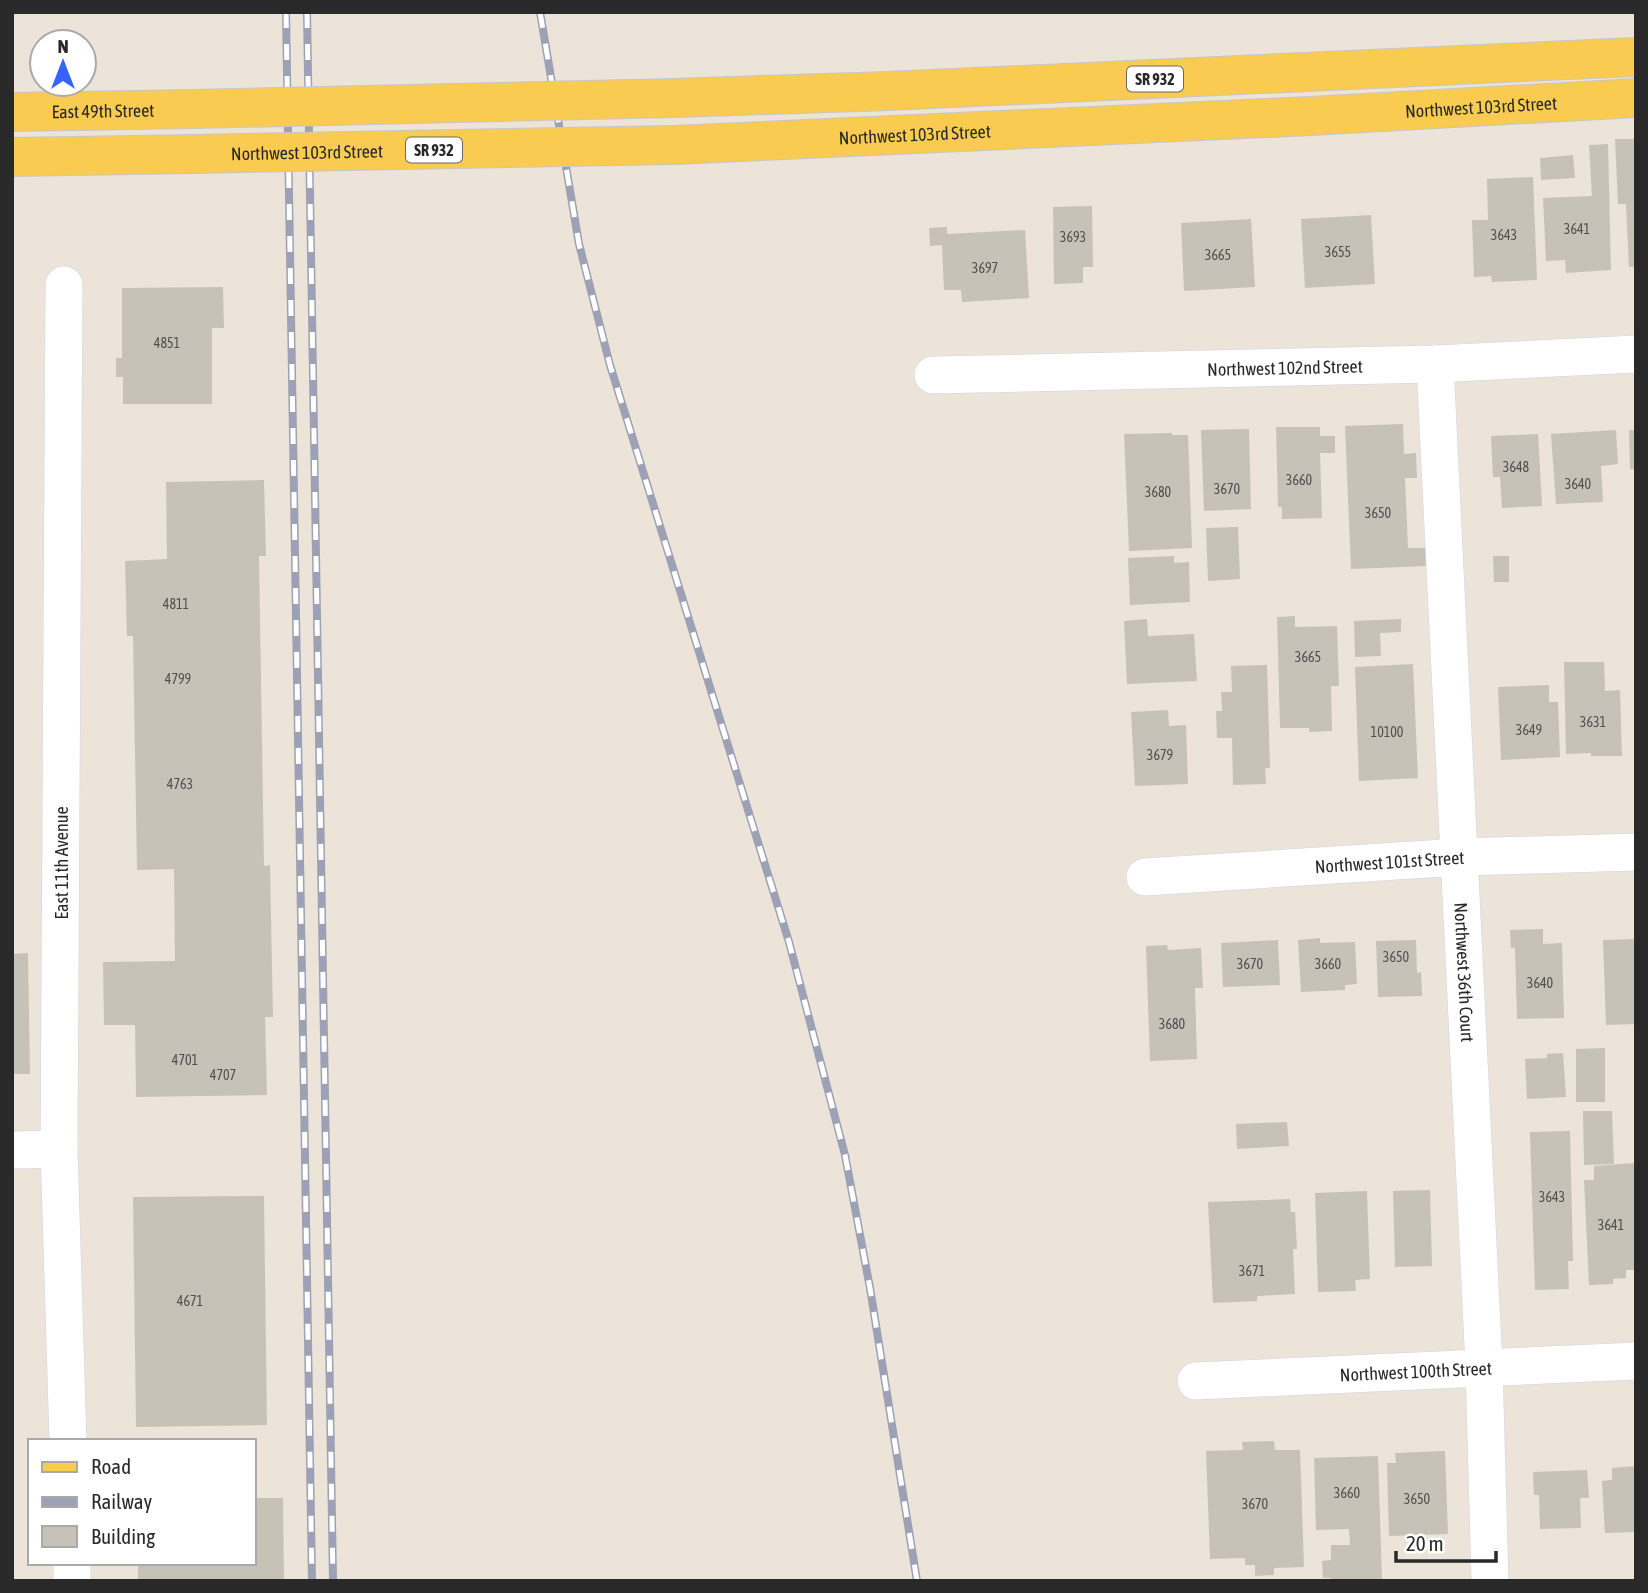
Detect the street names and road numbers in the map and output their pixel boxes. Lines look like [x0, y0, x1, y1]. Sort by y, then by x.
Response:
road number: SR 932 [1127, 66, 1183, 92]
street label: Northwest 103rd Street [1405, 92, 1558, 121]
street label: East 49th Street [51, 99, 155, 122]
street label: Northwest 103rd Street [838, 120, 991, 148]
road number: SR 932 [406, 138, 462, 162]
street label: Northwest 103rd Street [231, 140, 383, 164]
street label: Northwest 102nd Street [1207, 355, 1363, 379]
street label: East 11th Avenue [51, 806, 72, 920]
street label: Northwest 101st Street [1314, 846, 1465, 877]
street label: Northwest 36th Court [1451, 902, 1479, 1043]
street label: Northwest 100th Street [1339, 1357, 1492, 1385]

